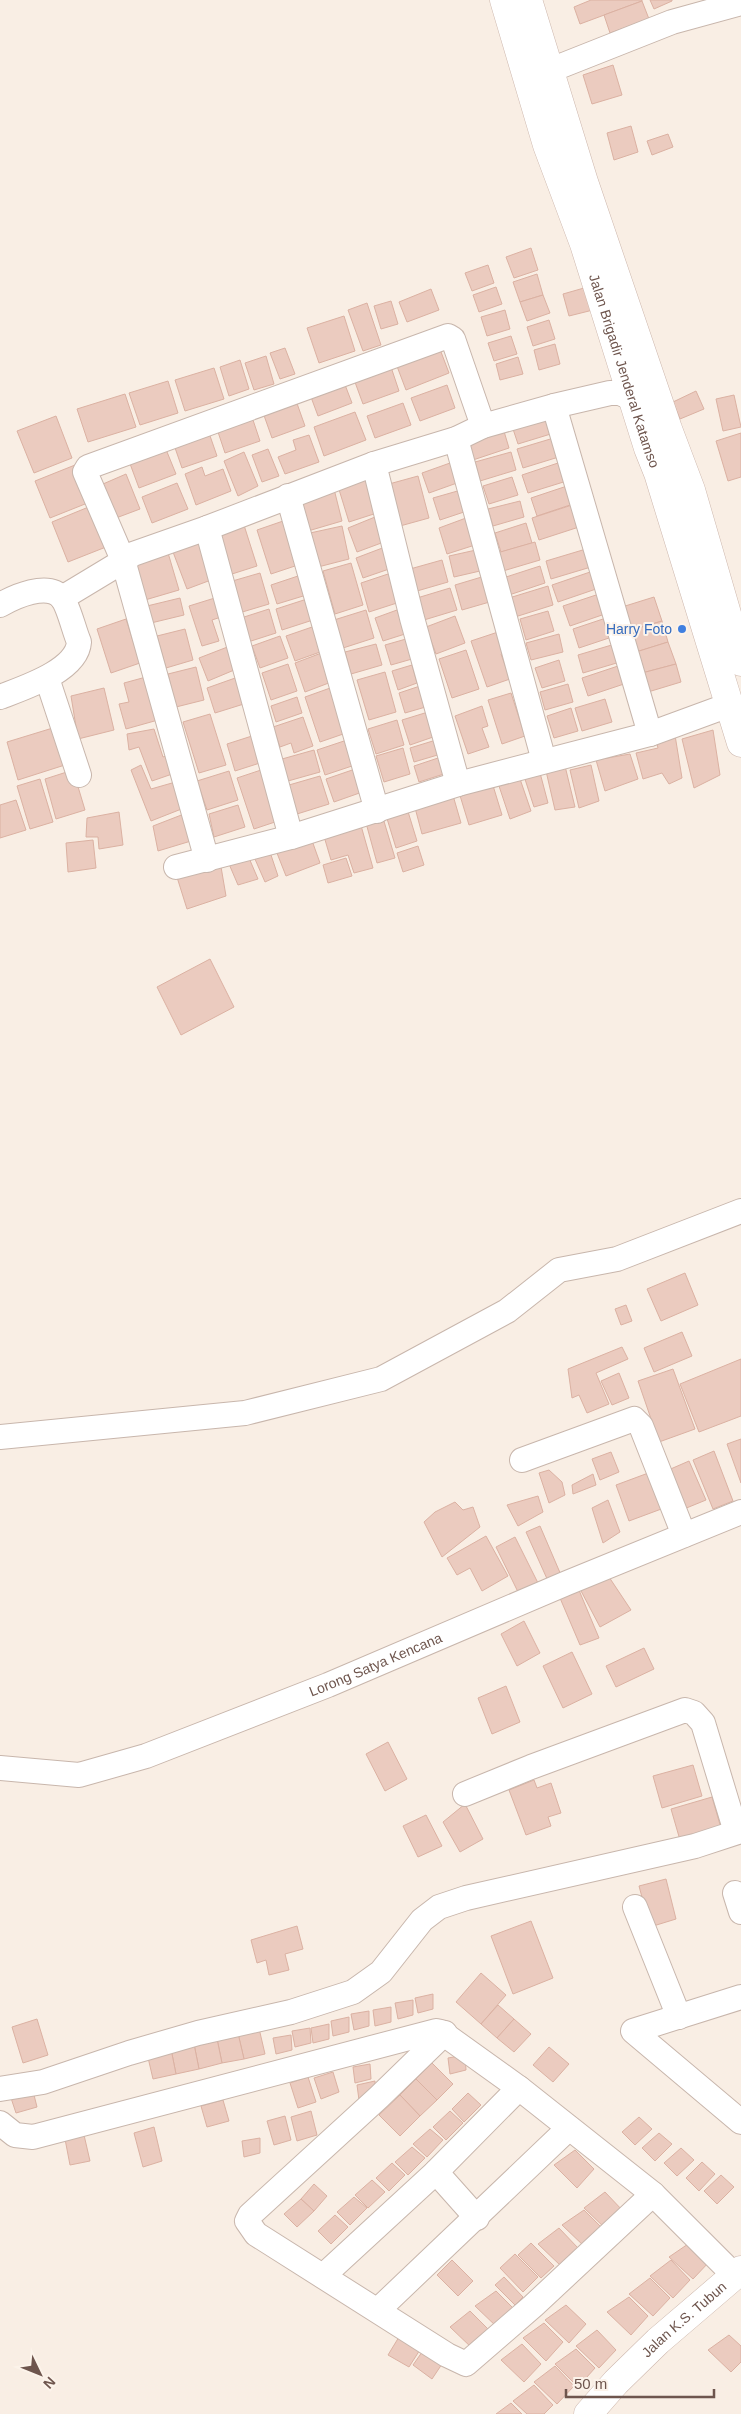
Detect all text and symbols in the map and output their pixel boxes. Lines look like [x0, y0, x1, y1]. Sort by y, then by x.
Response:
street label: Jalan Brigadir Jenderal Katamso [586, 272, 663, 470]
place label: Harry Foto [606, 621, 672, 637]
marker: Harry Foto [676, 623, 688, 635]
street label: Lorong Satya Kencana [307, 1629, 444, 1700]
street label: Jalan K.S. Tubun [638, 2278, 729, 2360]
north arrow [15, 2349, 65, 2399]
scale bar [566, 2366, 714, 2398]
text: N [40, 2374, 59, 2392]
text: 50 m [574, 2375, 607, 2392]

